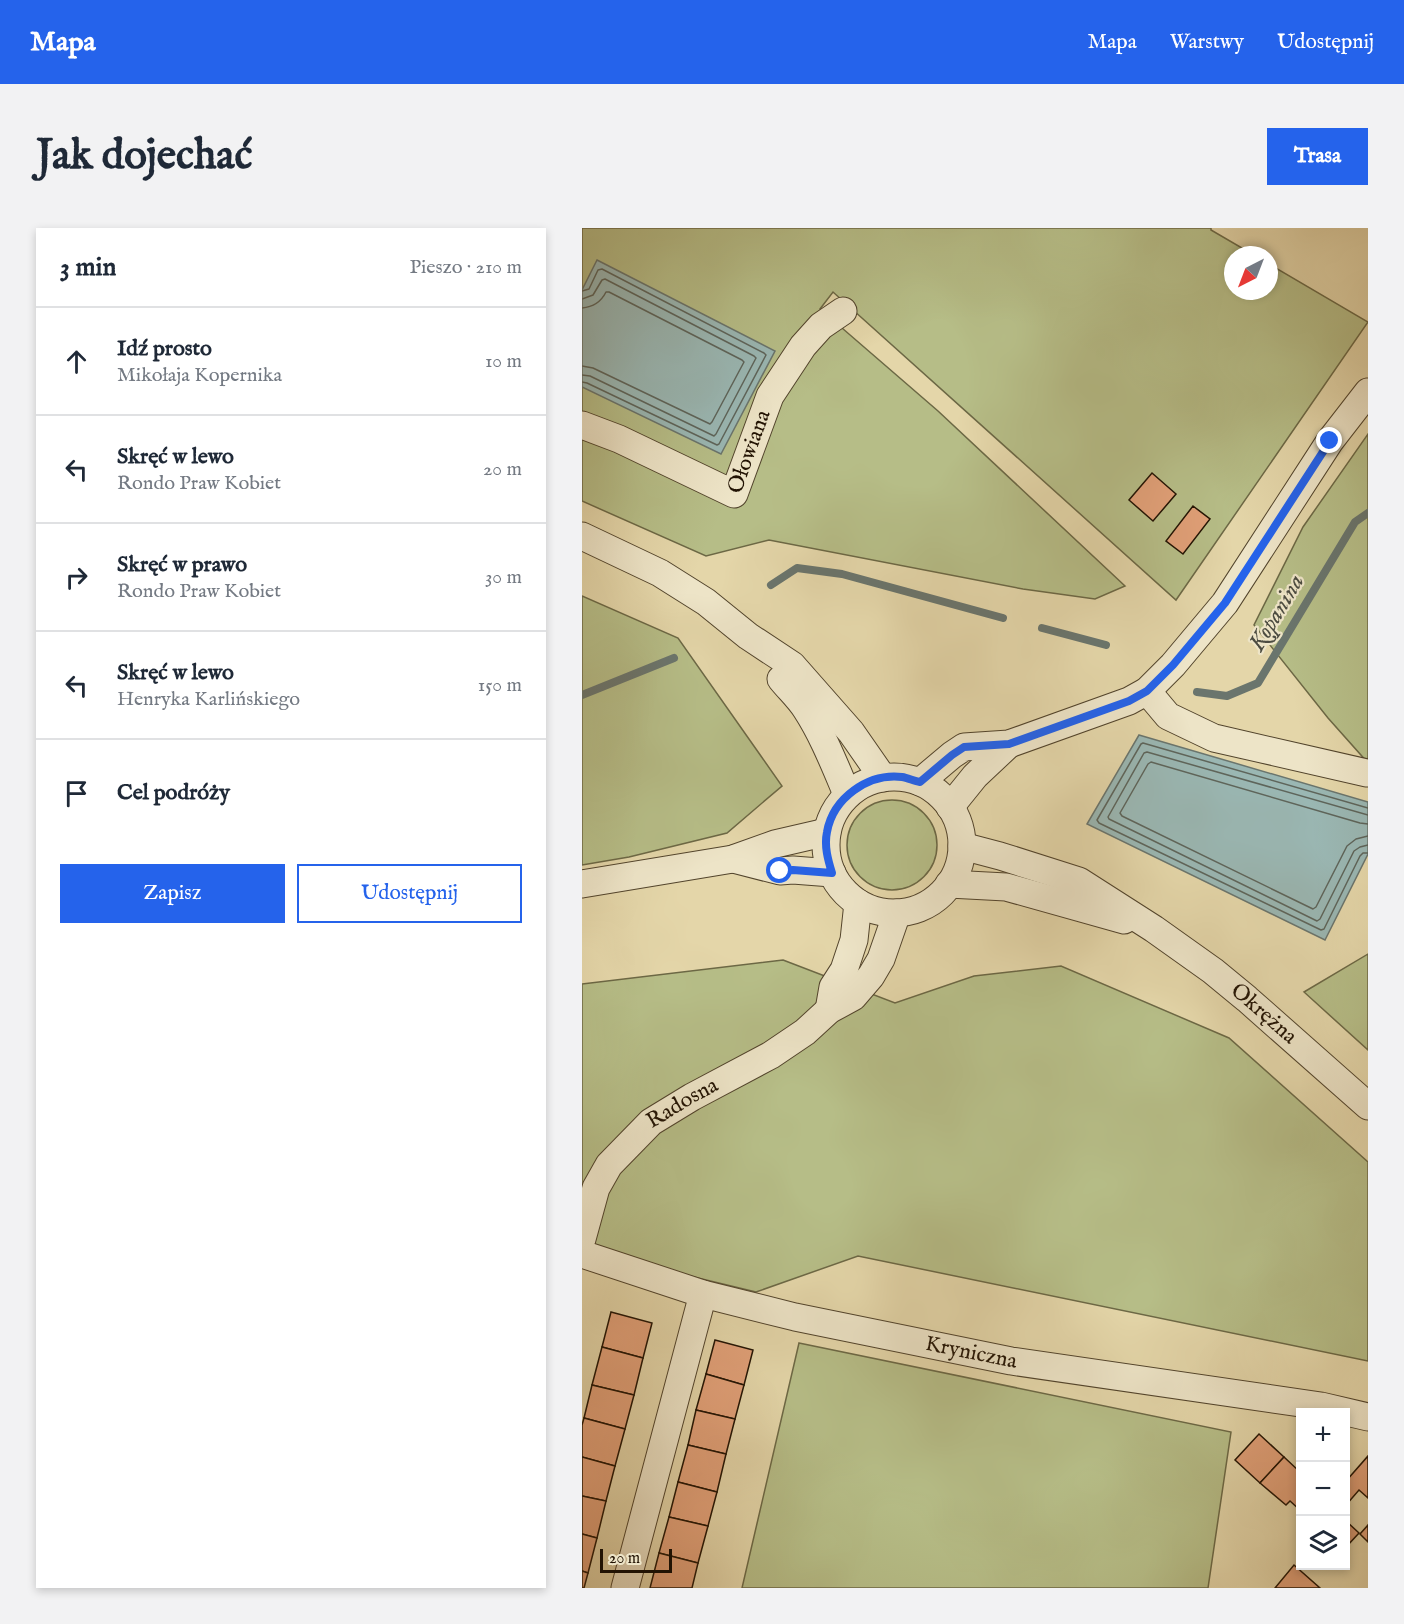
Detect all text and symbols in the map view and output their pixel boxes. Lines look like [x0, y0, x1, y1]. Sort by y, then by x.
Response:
text: Mapa [30, 25, 96, 60]
text: Mapa [1087, 29, 1137, 56]
text: Warstwy [1170, 29, 1244, 56]
text: Udostępnij [1277, 29, 1374, 56]
button: Trasa [1267, 128, 1368, 185]
text: Jak dojechać [36, 130, 253, 183]
north arrow [1224, 246, 1278, 300]
text: 3 min [60, 251, 116, 284]
text: Pieszo · 210 m [409, 255, 522, 280]
text: Idź prosto [117, 335, 212, 363]
icon: ahead [60, 345, 93, 378]
text: 10 m [485, 349, 522, 374]
text: Mikołaja Kopernika [117, 363, 282, 388]
street label: Ołowiana [721, 406, 778, 497]
route end [1316, 427, 1342, 453]
text: Skręć w lewo [117, 443, 234, 471]
icon: left [60, 453, 93, 486]
text: 20 m [483, 457, 522, 482]
text: Rondo Praw Kobiet [117, 471, 281, 496]
text: Skręć w prawo [117, 551, 247, 579]
icon: right [60, 561, 93, 594]
text: 30 m [485, 565, 522, 590]
water label: Kopanina [1241, 569, 1312, 658]
text: Rondo Praw Kobiet [117, 579, 281, 604]
text: Skręć w lewo [117, 659, 234, 687]
icon: left [60, 669, 93, 702]
text: 150 m [478, 673, 522, 698]
text: Henryka Karlińskiego [117, 687, 300, 712]
icon: arrive [60, 777, 93, 810]
text: Cel podróży [117, 779, 230, 807]
route start [766, 857, 792, 883]
button: Zapisz [60, 864, 285, 923]
button: Udostępnij [297, 864, 522, 923]
street label: Okrężna [1225, 977, 1303, 1051]
street label: Radosna [641, 1071, 724, 1135]
street label: Kryniczna [923, 1330, 1019, 1376]
map controls [1296, 1408, 1350, 1570]
button: + [1296, 1408, 1350, 1462]
button: − [1296, 1462, 1350, 1516]
button: layers [1296, 1516, 1350, 1570]
scale bar [600, 1546, 672, 1574]
text: 20 m [609, 1549, 640, 1569]

